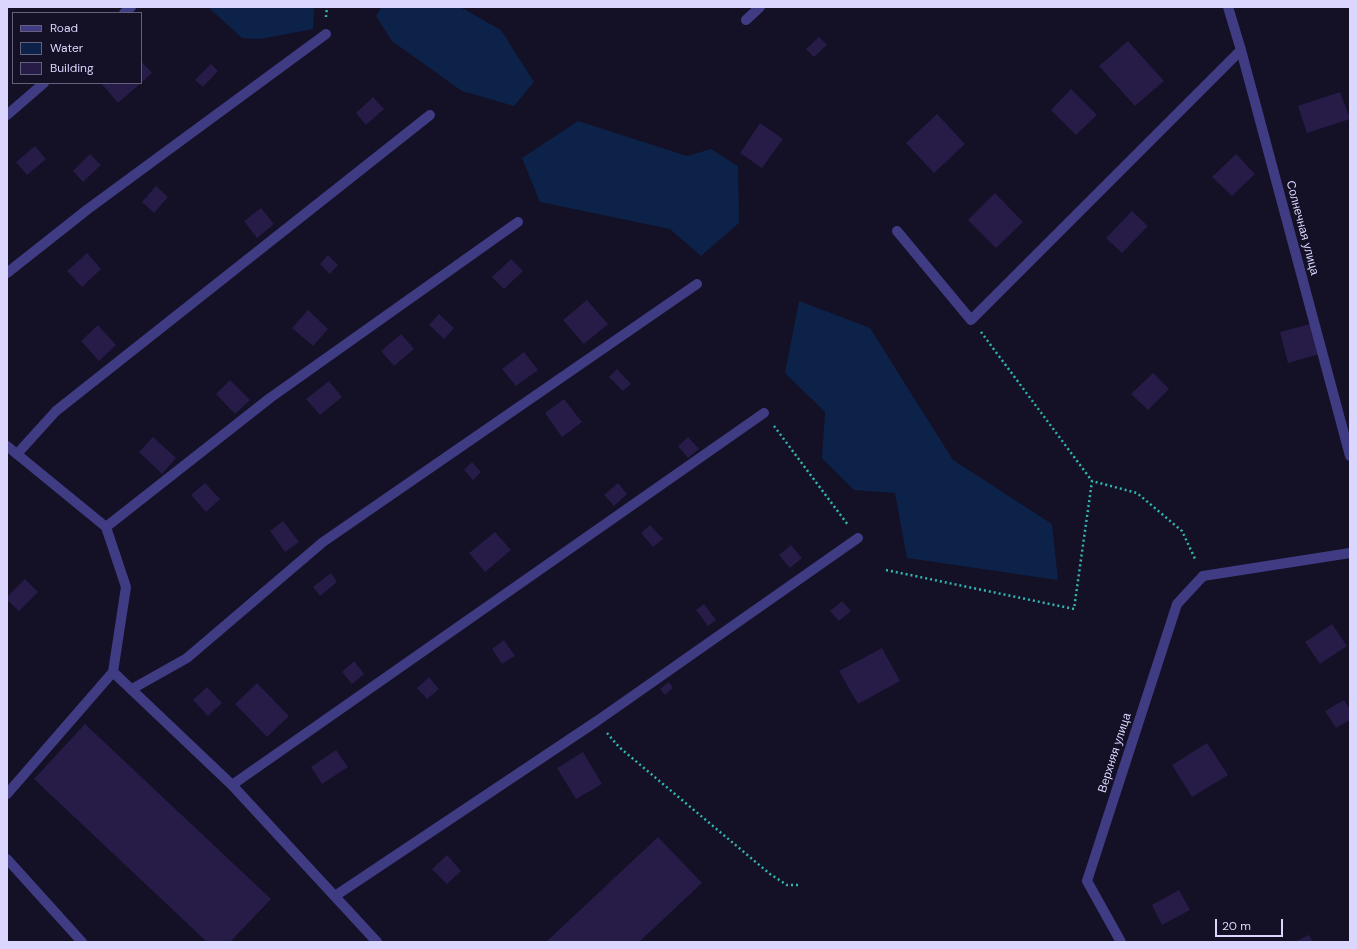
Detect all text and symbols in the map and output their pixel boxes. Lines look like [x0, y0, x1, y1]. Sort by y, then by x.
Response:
legend [12, 12, 142, 84]
text: Road [50, 20, 78, 36]
text: Water [50, 40, 83, 56]
text: Building [50, 60, 94, 76]
street label: Солнечная улица [1282, 179, 1322, 277]
street label: Верхняя улица [1095, 711, 1135, 795]
scale bar [1217, 911, 1285, 937]
text: 20 m [1222, 918, 1251, 934]

